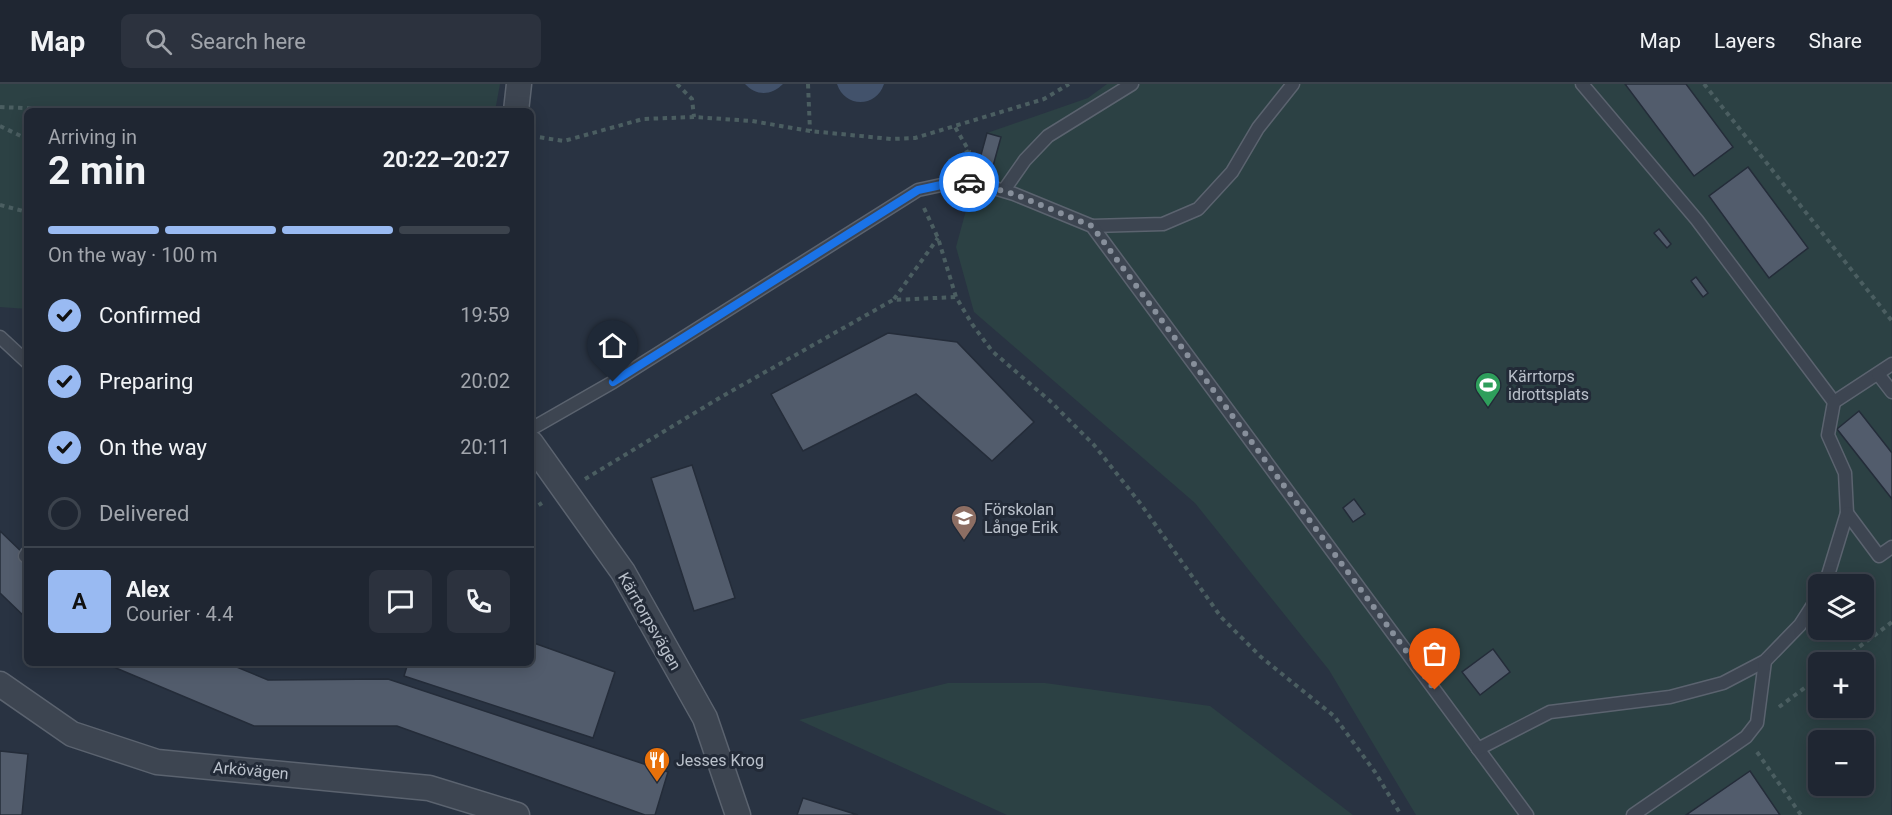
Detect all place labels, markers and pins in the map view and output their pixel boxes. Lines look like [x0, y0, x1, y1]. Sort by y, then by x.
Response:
pin [587, 320, 638, 382]
place label: Kärrtorps idrottsplats [1508, 367, 1589, 404]
sports icon: Kärrtorps idrottsplats [1473, 370, 1503, 408]
place label: Förskolan Långe Erik [984, 500, 1059, 537]
school or university icon: Förskolan Långe Erik [949, 503, 979, 541]
pin [1409, 628, 1460, 690]
restaurant icon: Jesses Krog [642, 745, 672, 783]
place label: Jesses Krog [676, 751, 764, 770]

